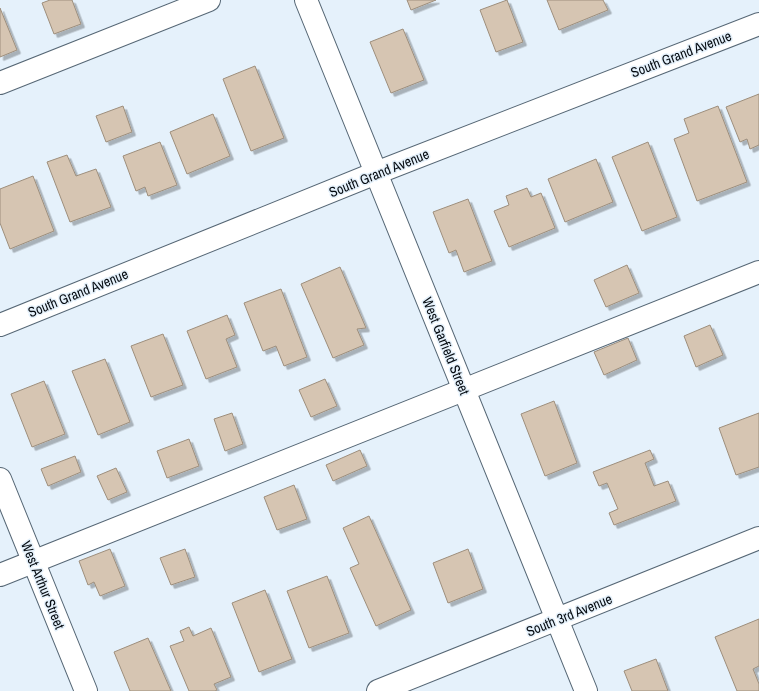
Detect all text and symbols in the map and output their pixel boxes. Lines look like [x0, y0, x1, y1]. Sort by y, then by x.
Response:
street label: South Grand Avenue [628, 27, 734, 81]
street label: South Grand Avenue [326, 145, 432, 201]
street label: South Grand Avenue [25, 265, 131, 321]
street label: West Garfield Street [418, 295, 474, 397]
street label: West Arthur Street [17, 538, 69, 632]
street label: South 3rd Avenue [523, 590, 615, 640]

